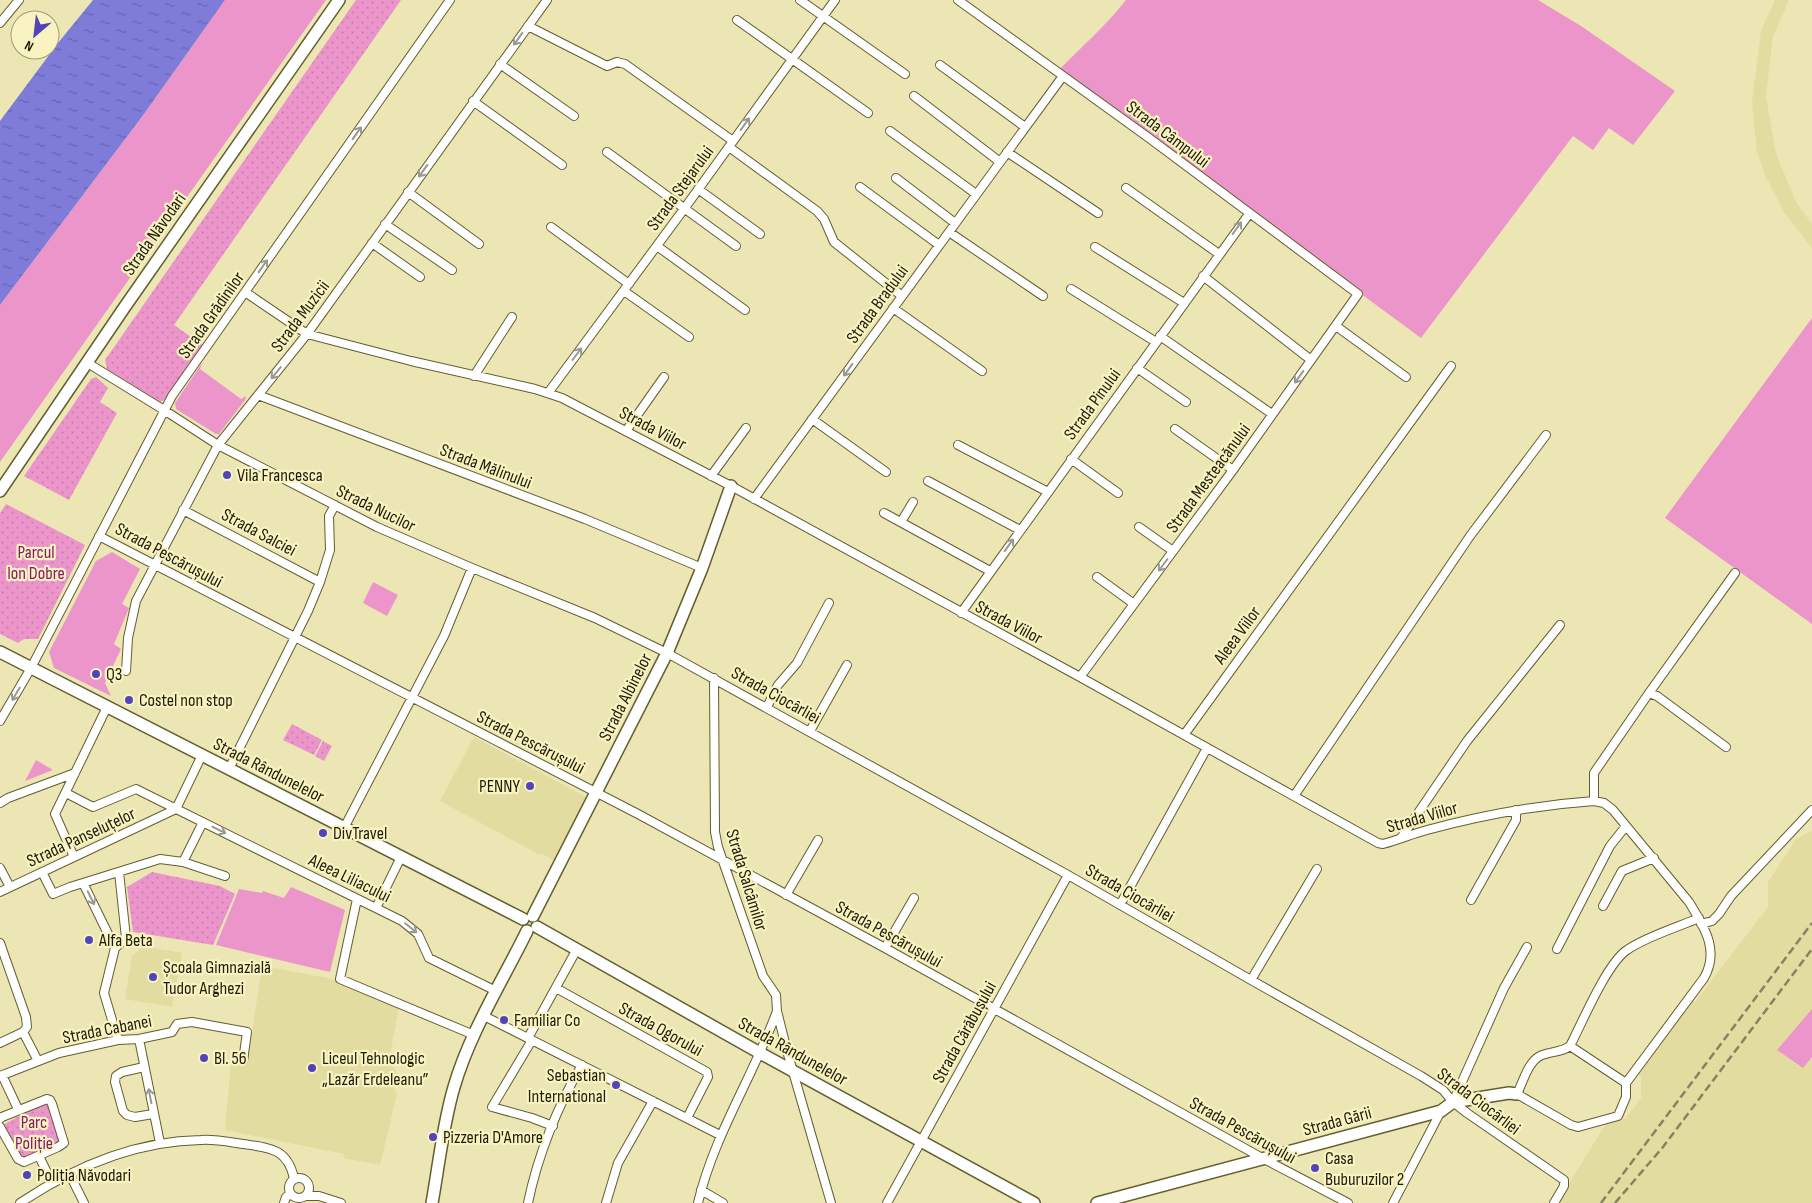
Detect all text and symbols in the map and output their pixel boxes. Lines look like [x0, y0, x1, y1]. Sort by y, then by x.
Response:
north arrow [10, 10, 60, 60]
one-way arrow [513, 32, 523, 46]
text: N [22, 37, 36, 55]
street label: Strada Câmpului [1122, 96, 1213, 172]
one-way arrow [740, 118, 751, 131]
one-way arrow [352, 126, 362, 140]
street label: Strada Stejarului [643, 142, 718, 235]
one-way arrow [418, 164, 428, 178]
street label: Strada Năvodari [118, 189, 190, 279]
one-way arrow [1232, 221, 1242, 235]
one-way arrow [258, 259, 268, 273]
street label: Strada Bradului [842, 261, 913, 347]
street label: Strada Grădinilor [174, 268, 249, 363]
street label: Strada Muzicii [267, 276, 334, 356]
one-way arrow [572, 347, 582, 361]
one-way arrow [843, 363, 853, 377]
street label: Strada Pinului [1060, 365, 1125, 444]
one-way arrow [270, 366, 281, 379]
one-way arrow [1294, 370, 1304, 384]
street label: Strada Viilor [616, 402, 690, 455]
street label: Strada Mesteacănului [1162, 420, 1255, 537]
street label: Strada Mălinului [437, 439, 535, 494]
place label: Vila Francesca [237, 465, 323, 486]
marker: Vila Francesca [221, 469, 233, 481]
street label: Strada Nucilor [333, 480, 419, 537]
street label: Strada Salciei [218, 504, 300, 561]
street label: Strada Pescărușului [112, 518, 226, 593]
one-way arrow [1004, 538, 1014, 552]
park label: Parcul Ion Dobre [7, 542, 65, 584]
one-way arrow [1158, 558, 1168, 572]
street label: Strada Viilor [972, 596, 1046, 649]
street label: Aleea Viilor [1209, 602, 1265, 669]
street label: Strada Albinelor [594, 650, 656, 744]
street label: Strada Ciocârliei [728, 662, 824, 729]
place label: Q3 [106, 664, 122, 685]
marker: Q3 [90, 668, 102, 680]
one-way arrow [10, 687, 20, 701]
place label: Costel non stop [139, 690, 233, 711]
marker: Costel non stop [123, 694, 135, 706]
street label: Strada Pescărușului [473, 706, 588, 779]
street label: Strada Rândunelelor [210, 733, 328, 807]
place label: PENNY [479, 776, 520, 797]
marker: PENNY [524, 780, 536, 792]
street label: Strada Viilor [1384, 797, 1460, 838]
street label: Strada Panseluțelor [24, 803, 139, 872]
place label: DivTravel [333, 823, 387, 844]
one-way arrow [212, 826, 227, 836]
marker: DivTravel [317, 827, 329, 839]
street label: Strada Salcâmilor [721, 827, 772, 933]
street label: Aleea Liliacului [305, 849, 394, 907]
street label: Strada Ciocârliei [1082, 860, 1178, 927]
one-way arrow [86, 890, 96, 905]
street label: Strada Pescărușului [832, 897, 946, 972]
one-way arrow [404, 923, 417, 934]
place label: Alfa Beta [98, 930, 153, 951]
marker: Alfa Beta [83, 934, 95, 946]
place label: Școala Gimnazială Tudor Arghezi [163, 957, 271, 999]
marker: Școala Gimnazială Tudor Arghezi [147, 971, 159, 983]
street label: Strada Cărăbușului [928, 978, 1001, 1087]
street label: Strada Ogorului [615, 998, 706, 1061]
place label: Familiar Co [514, 1010, 580, 1031]
street label: Strada Cabanei [61, 1011, 153, 1048]
street label: Strada Rândunelelor [735, 1013, 851, 1090]
marker: Familiar Co [498, 1014, 510, 1026]
place label: Bl. 56 [214, 1048, 247, 1069]
place label: Liceul Tehnologic „Lazăr Erdeleanu” [322, 1048, 429, 1090]
marker: Bl. 56 [198, 1052, 210, 1064]
marker: Liceul Tehnologic „Lazăr Erdeleanu” [306, 1062, 318, 1074]
street label: Strada Ciocârliei [1433, 1063, 1524, 1139]
place label: Sebastian International [528, 1065, 606, 1107]
marker: Sebastian International [610, 1079, 622, 1091]
one-way arrow [145, 1088, 154, 1104]
street label: Strada Pescărușului [1186, 1093, 1300, 1168]
street label: Strada Gării [1301, 1102, 1374, 1141]
park label: Parc Poliție [15, 1112, 53, 1154]
place label: Pizzeria D'Amore [443, 1127, 543, 1148]
marker: Pizzeria D'Amore [427, 1131, 439, 1143]
place label: Casa Buburuzilor 2 [1325, 1148, 1404, 1190]
marker: Casa Buburuzilor 2 [1309, 1162, 1321, 1174]
place label: Poliția Năvodari [37, 1165, 131, 1186]
marker: Poliția Năvodari [21, 1169, 33, 1181]

